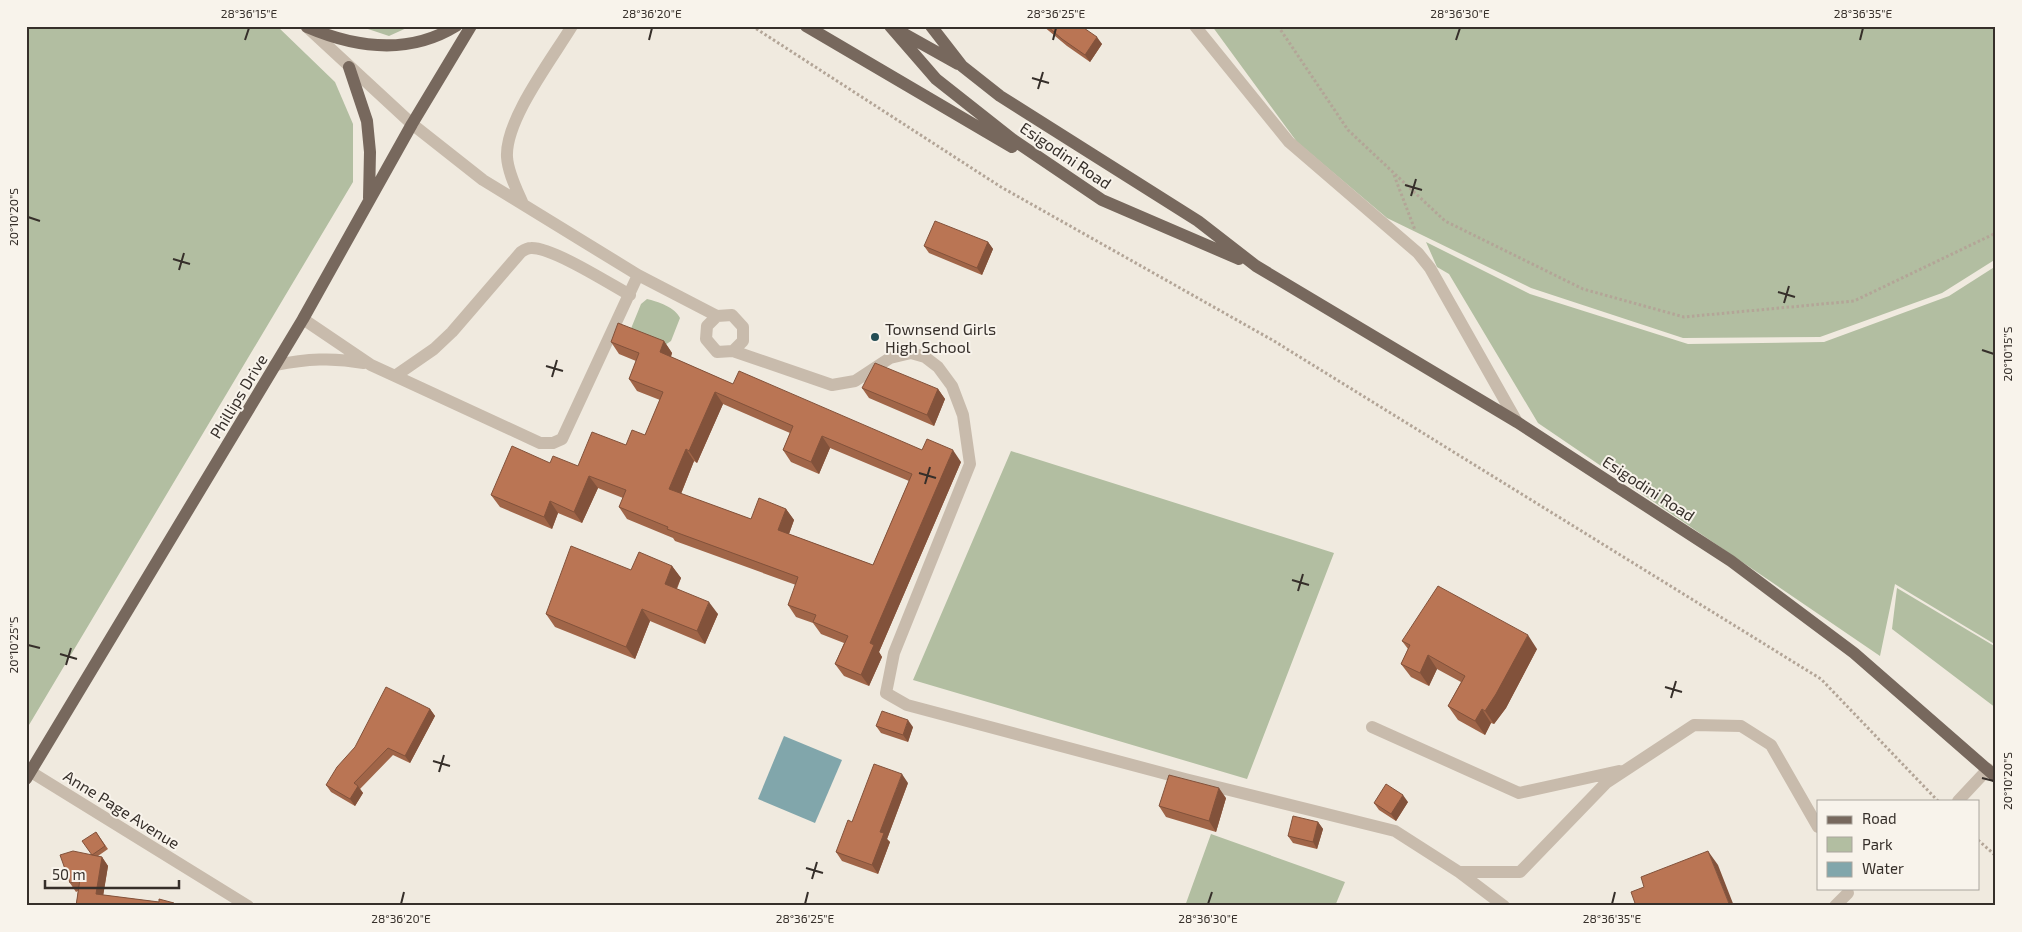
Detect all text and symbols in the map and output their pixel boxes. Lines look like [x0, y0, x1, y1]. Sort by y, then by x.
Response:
text: 28°36'15"E [221, 6, 278, 20]
text: 28°36'20"E [622, 6, 682, 20]
text: 28°36'25"E [1027, 6, 1086, 20]
text: 28°36'30"E [1430, 6, 1490, 20]
text: 28°36'35"E [1834, 6, 1893, 20]
street label: Esigodini Road [1017, 118, 1115, 192]
text: 20°10'20"S [6, 188, 20, 246]
place label: Townsend Girls High School [885, 319, 996, 356]
text: 20°10'15"S [2000, 326, 2014, 382]
marker: Townsend Girls High School [869, 331, 881, 343]
street label: Phillips Drive [205, 350, 271, 442]
street label: Esigodini Road [1599, 451, 1699, 525]
text: 20°10'25"S [6, 616, 20, 674]
text: 20°10'20"S [2000, 752, 2014, 810]
street label: Anne Page Avenue [61, 766, 183, 852]
legend [1817, 800, 1980, 890]
text: Road [1862, 809, 1897, 827]
text: Park [1862, 835, 1893, 853]
scale bar [45, 857, 179, 889]
text: Water [1862, 859, 1904, 877]
text: 50 m [52, 865, 86, 883]
text: 28°36'20"E [371, 911, 431, 925]
text: 28°36'25"E [776, 911, 835, 925]
text: 28°36'30"E [1178, 911, 1238, 925]
text: 28°36'35"E [1583, 911, 1642, 925]

